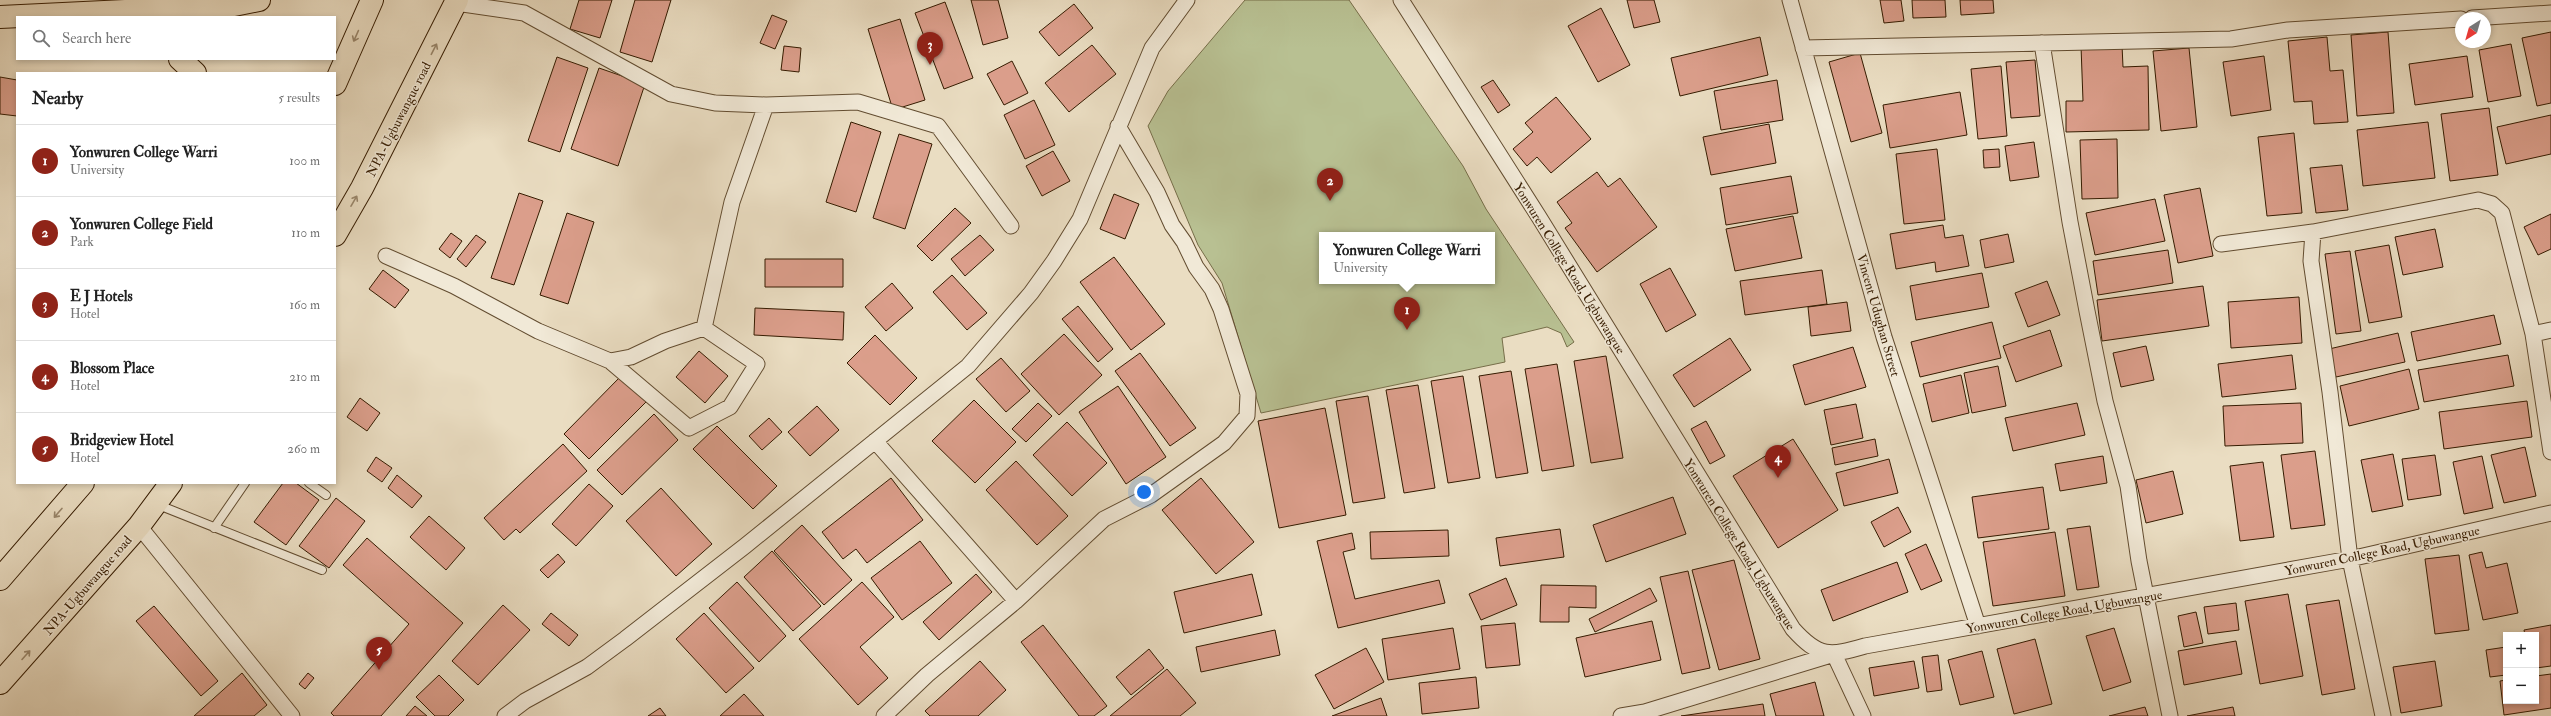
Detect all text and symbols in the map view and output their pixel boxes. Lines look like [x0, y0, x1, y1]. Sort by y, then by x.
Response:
north arrow [2455, 12, 2491, 48]
search box [16, 16, 336, 60]
icon: search [30, 27, 52, 49]
text: Search here [62, 29, 131, 48]
one-way arrow [352, 29, 360, 41]
pin: 3 [917, 32, 943, 65]
one-way arrow [431, 43, 438, 55]
street label: NPA-Ugbuwangue road [363, 59, 435, 180]
text: Nearby [32, 88, 83, 109]
text: 5 results [278, 90, 320, 106]
text: Yonwuren College Warri [70, 143, 217, 162]
text: 1 [43, 153, 47, 169]
text: 100 m [289, 153, 320, 169]
text: University [70, 162, 124, 178]
pin: 2 [1317, 168, 1343, 201]
street label: Yonwuren College Road, Ugbuwangue [1510, 180, 1629, 358]
one-way arrow [351, 195, 359, 207]
text: Yonwuren College Field [70, 215, 213, 234]
text: 2 [42, 225, 48, 241]
text: 110 m [291, 225, 320, 241]
popup [1319, 232, 1495, 284]
text: Park [70, 234, 94, 250]
text: Yonwuren College Warri [1333, 241, 1481, 260]
street label: Vincent Udughan Street [1853, 252, 1903, 378]
text: University [1333, 260, 1388, 276]
text: E J Hotels [70, 287, 133, 306]
text: 3 [43, 297, 48, 313]
text: 160 m [289, 297, 320, 313]
pin: 1 [1394, 297, 1420, 330]
text: Hotel [70, 306, 100, 322]
text: Blossom Place [70, 359, 154, 378]
text: 4 [41, 369, 49, 385]
text: 210 m [289, 369, 320, 385]
text: Hotel [70, 378, 100, 394]
text: Bridgeview Hotel [70, 431, 174, 450]
text: 5 [42, 441, 48, 457]
text: 260 m [287, 441, 320, 457]
pin: 4 [1765, 445, 1791, 478]
text: Hotel [70, 450, 100, 466]
street label: Yonwuren College Road, Ugbuwangue [1680, 456, 1799, 634]
your location [1134, 482, 1154, 502]
one-way arrow [54, 507, 63, 517]
street label: Yonwuren College Road, Ugbuwangue [2283, 522, 2482, 579]
street label: NPA-Ugbuwangue road [40, 532, 136, 639]
street label: Yonwuren College Road, Ugbuwangue [1965, 587, 2164, 637]
map controls [2503, 632, 2539, 704]
button: + [2503, 632, 2539, 668]
pin: 5 [366, 637, 392, 670]
one-way arrow [22, 649, 31, 660]
button: − [2503, 668, 2539, 704]

